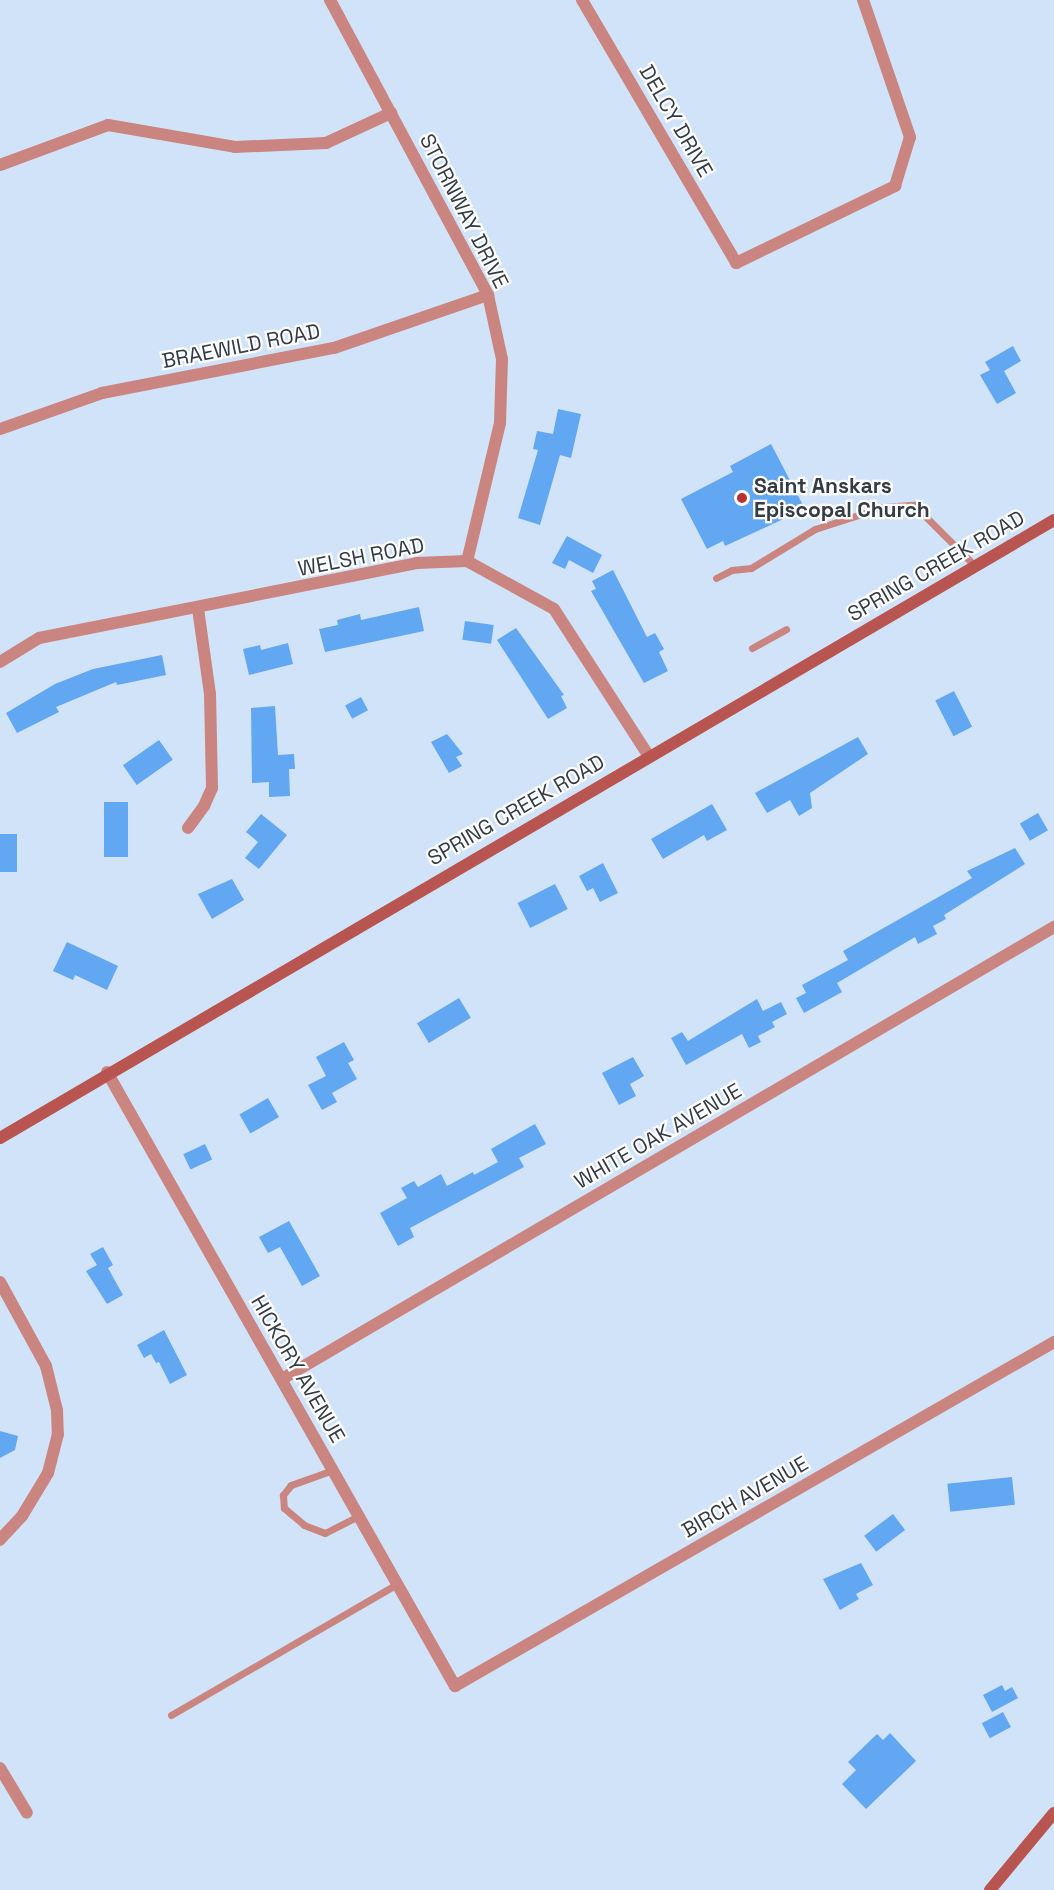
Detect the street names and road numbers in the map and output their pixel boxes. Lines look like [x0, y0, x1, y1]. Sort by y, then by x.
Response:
street label: DELCY DRIVE [634, 60, 718, 182]
street label: STORNWAY DRIVE [414, 130, 514, 292]
street label: BRAEWILD ROAD [160, 318, 322, 374]
street label: SPRING CREEK ROAD [843, 505, 1029, 627]
street label: WELSH ROAD [296, 532, 426, 582]
street label: SPRING CREEK ROAD [423, 749, 609, 871]
street label: WHITE OAK AVENUE [570, 1078, 746, 1194]
street label: HICKORY AVENUE [245, 1291, 351, 1447]
street label: BIRCH AVENUE [677, 1451, 813, 1543]

